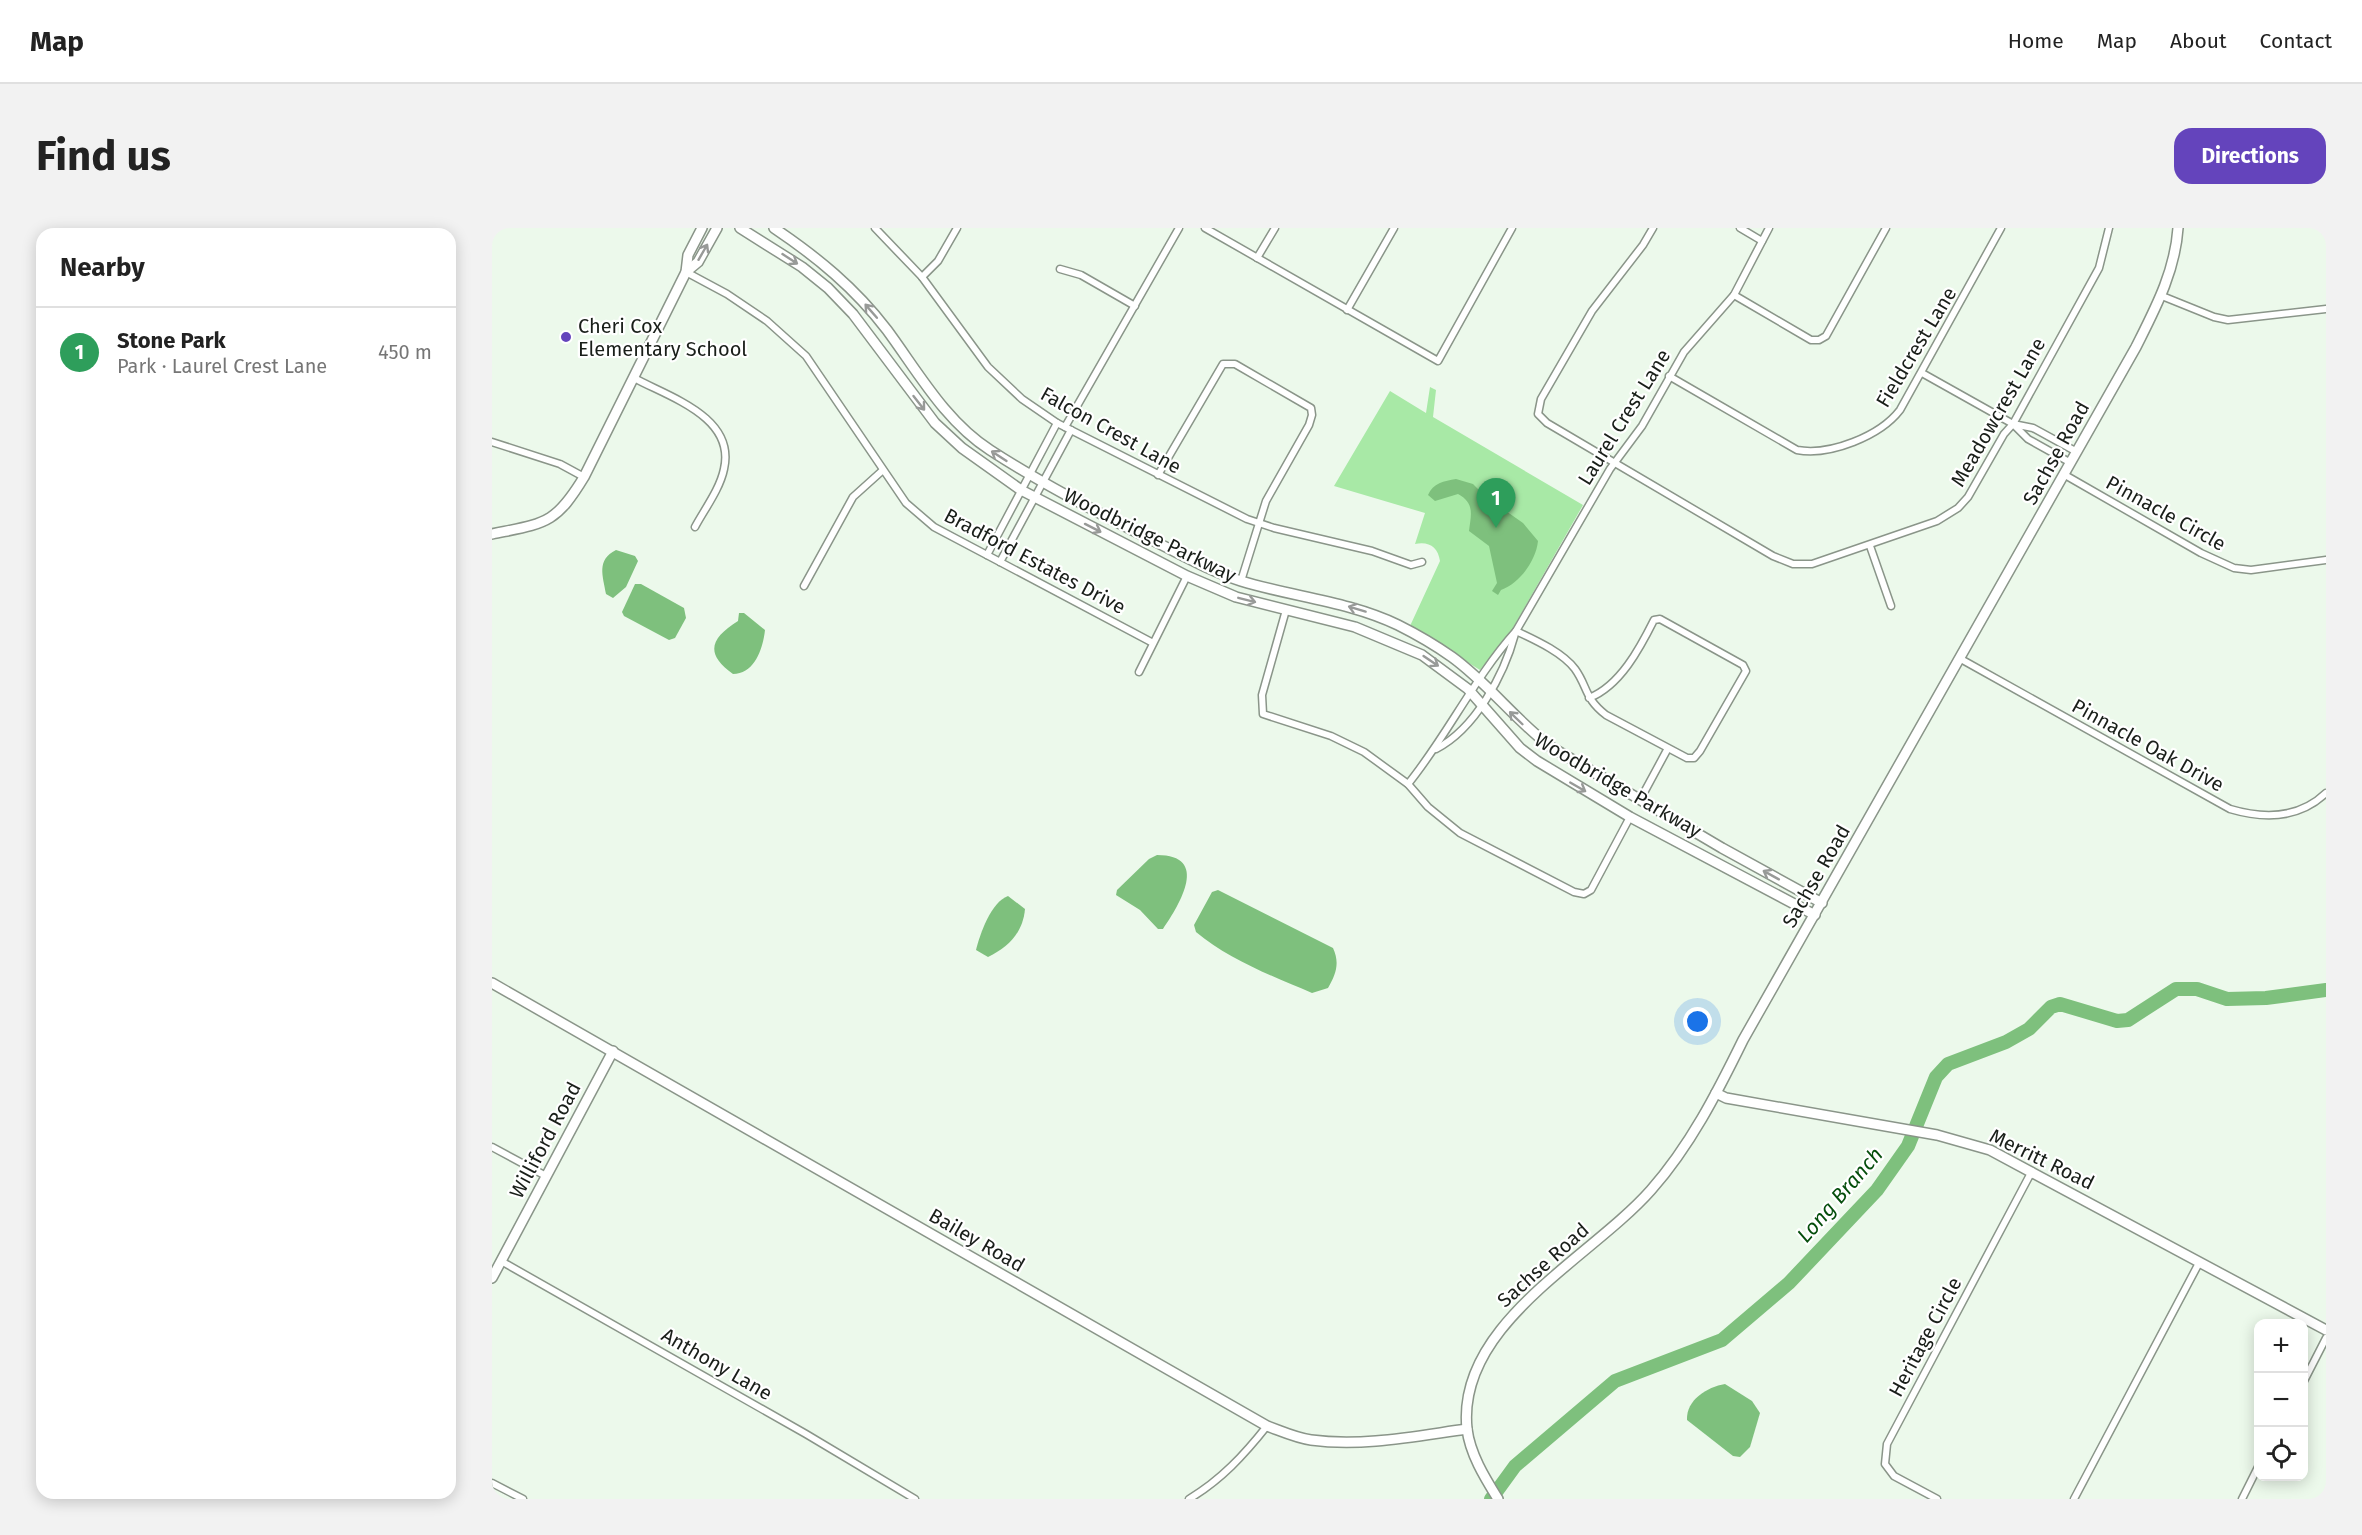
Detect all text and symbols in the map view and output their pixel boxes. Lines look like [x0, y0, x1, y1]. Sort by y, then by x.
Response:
text: Map [30, 25, 84, 58]
text: Home [2008, 28, 2064, 54]
text: Map [2097, 28, 2137, 54]
text: About [2170, 28, 2227, 54]
text: Contact [2260, 28, 2332, 54]
button: Directions [2174, 128, 2326, 184]
text: Find us [36, 131, 171, 181]
one-way arrow [698, 244, 710, 261]
text: Nearby [60, 252, 145, 283]
one-way arrow [781, 253, 798, 265]
street label: Fieldcrest Lane [1871, 282, 1961, 412]
one-way arrow [864, 304, 878, 319]
place label: Cheri Cox Elementary School [578, 314, 747, 361]
text: Stone Park [117, 327, 226, 354]
marker: Cheri Cox Elementary School [559, 330, 573, 344]
street label: Meadowcrest Lane [1946, 333, 2050, 491]
text: 1 [75, 340, 84, 364]
text: 450 m [378, 340, 432, 364]
street label: Laurel Crest Lane [1573, 345, 1675, 489]
text: Park · Laurel Crest Lane [117, 354, 327, 378]
street label: Falcon Crest Lane [1037, 381, 1185, 479]
one-way arrow [913, 394, 926, 410]
street label: Sachse Road [2018, 397, 2094, 509]
one-way arrow [991, 450, 1008, 462]
street label: Pinnacle Circle [2102, 470, 2230, 556]
pin: 1 [1476, 478, 1516, 528]
street label: Woodbridge Parkway [1060, 483, 1240, 587]
street label: Bradford Estates Drive [940, 503, 1130, 619]
one-way arrow [1083, 523, 1101, 534]
one-way arrow [1237, 595, 1256, 607]
one-way arrow [1348, 603, 1367, 614]
one-way arrow [1422, 655, 1439, 667]
street label: Pinnacle Oak Drive [2068, 693, 2228, 797]
one-way arrow [1509, 710, 1524, 725]
street label: Woodbridge Parkway [1530, 727, 1706, 843]
one-way arrow [1569, 781, 1586, 793]
street label: Sachse Road [1777, 820, 1855, 932]
one-way arrow [1763, 868, 1780, 880]
your location [1683, 1007, 1712, 1036]
street label: Williford Road [504, 1078, 586, 1202]
street label: Merritt Road [1986, 1123, 2098, 1195]
water label: Long Branch [1791, 1142, 1889, 1248]
street label: Bailey Road [925, 1203, 1029, 1277]
street label: Sachse Road [1492, 1218, 1594, 1312]
street label: Heritage Circle [1883, 1273, 1967, 1401]
map controls [2254, 1319, 2308, 1481]
button: + [2254, 1319, 2308, 1373]
street label: Anthony Lane [657, 1323, 777, 1405]
button: − [2254, 1373, 2308, 1427]
button: locate [2254, 1427, 2308, 1481]

